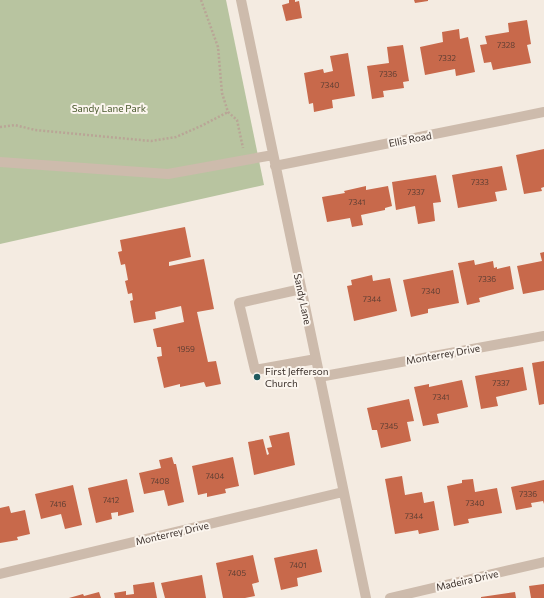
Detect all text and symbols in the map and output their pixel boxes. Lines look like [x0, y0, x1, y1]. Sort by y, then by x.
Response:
house number: 7328 [497, 40, 515, 50]
house number: 7332 [438, 53, 456, 63]
house number: 7336 [379, 69, 397, 79]
house number: 7340 [321, 80, 339, 90]
park label: Sandy Lane Park [72, 102, 147, 114]
street label: Ellis Road [388, 129, 433, 149]
house number: 7333 [471, 177, 489, 187]
house number: 7337 [407, 187, 425, 197]
house number: 7341 [349, 197, 365, 207]
street label: Sandy Lane [292, 272, 314, 326]
house number: 7336 [478, 274, 496, 284]
house number: 7340 [422, 286, 440, 296]
house number: 7344 [363, 294, 381, 304]
street label: Monterrey Drive [405, 342, 481, 366]
house number: 1959 [177, 344, 195, 354]
place label: First Jefferson Church [265, 365, 329, 389]
marker: First Jefferson Church [252, 372, 262, 382]
house number: 7337 [492, 378, 510, 388]
house number: 7341 [433, 392, 449, 402]
house number: 7345 [380, 421, 398, 431]
house number: 7404 [206, 471, 224, 481]
house number: 7408 [151, 476, 169, 486]
house number: 7336 [519, 489, 537, 499]
house number: 7412 [103, 495, 120, 505]
house number: 7340 [466, 498, 484, 508]
house number: 7416 [50, 499, 66, 509]
house number: 7344 [405, 511, 423, 521]
street label: Monterrey Drive [134, 519, 210, 547]
house number: 7401 [289, 560, 307, 570]
street label: Madeira Drive [435, 567, 499, 593]
house number: 7405 [228, 568, 247, 578]

